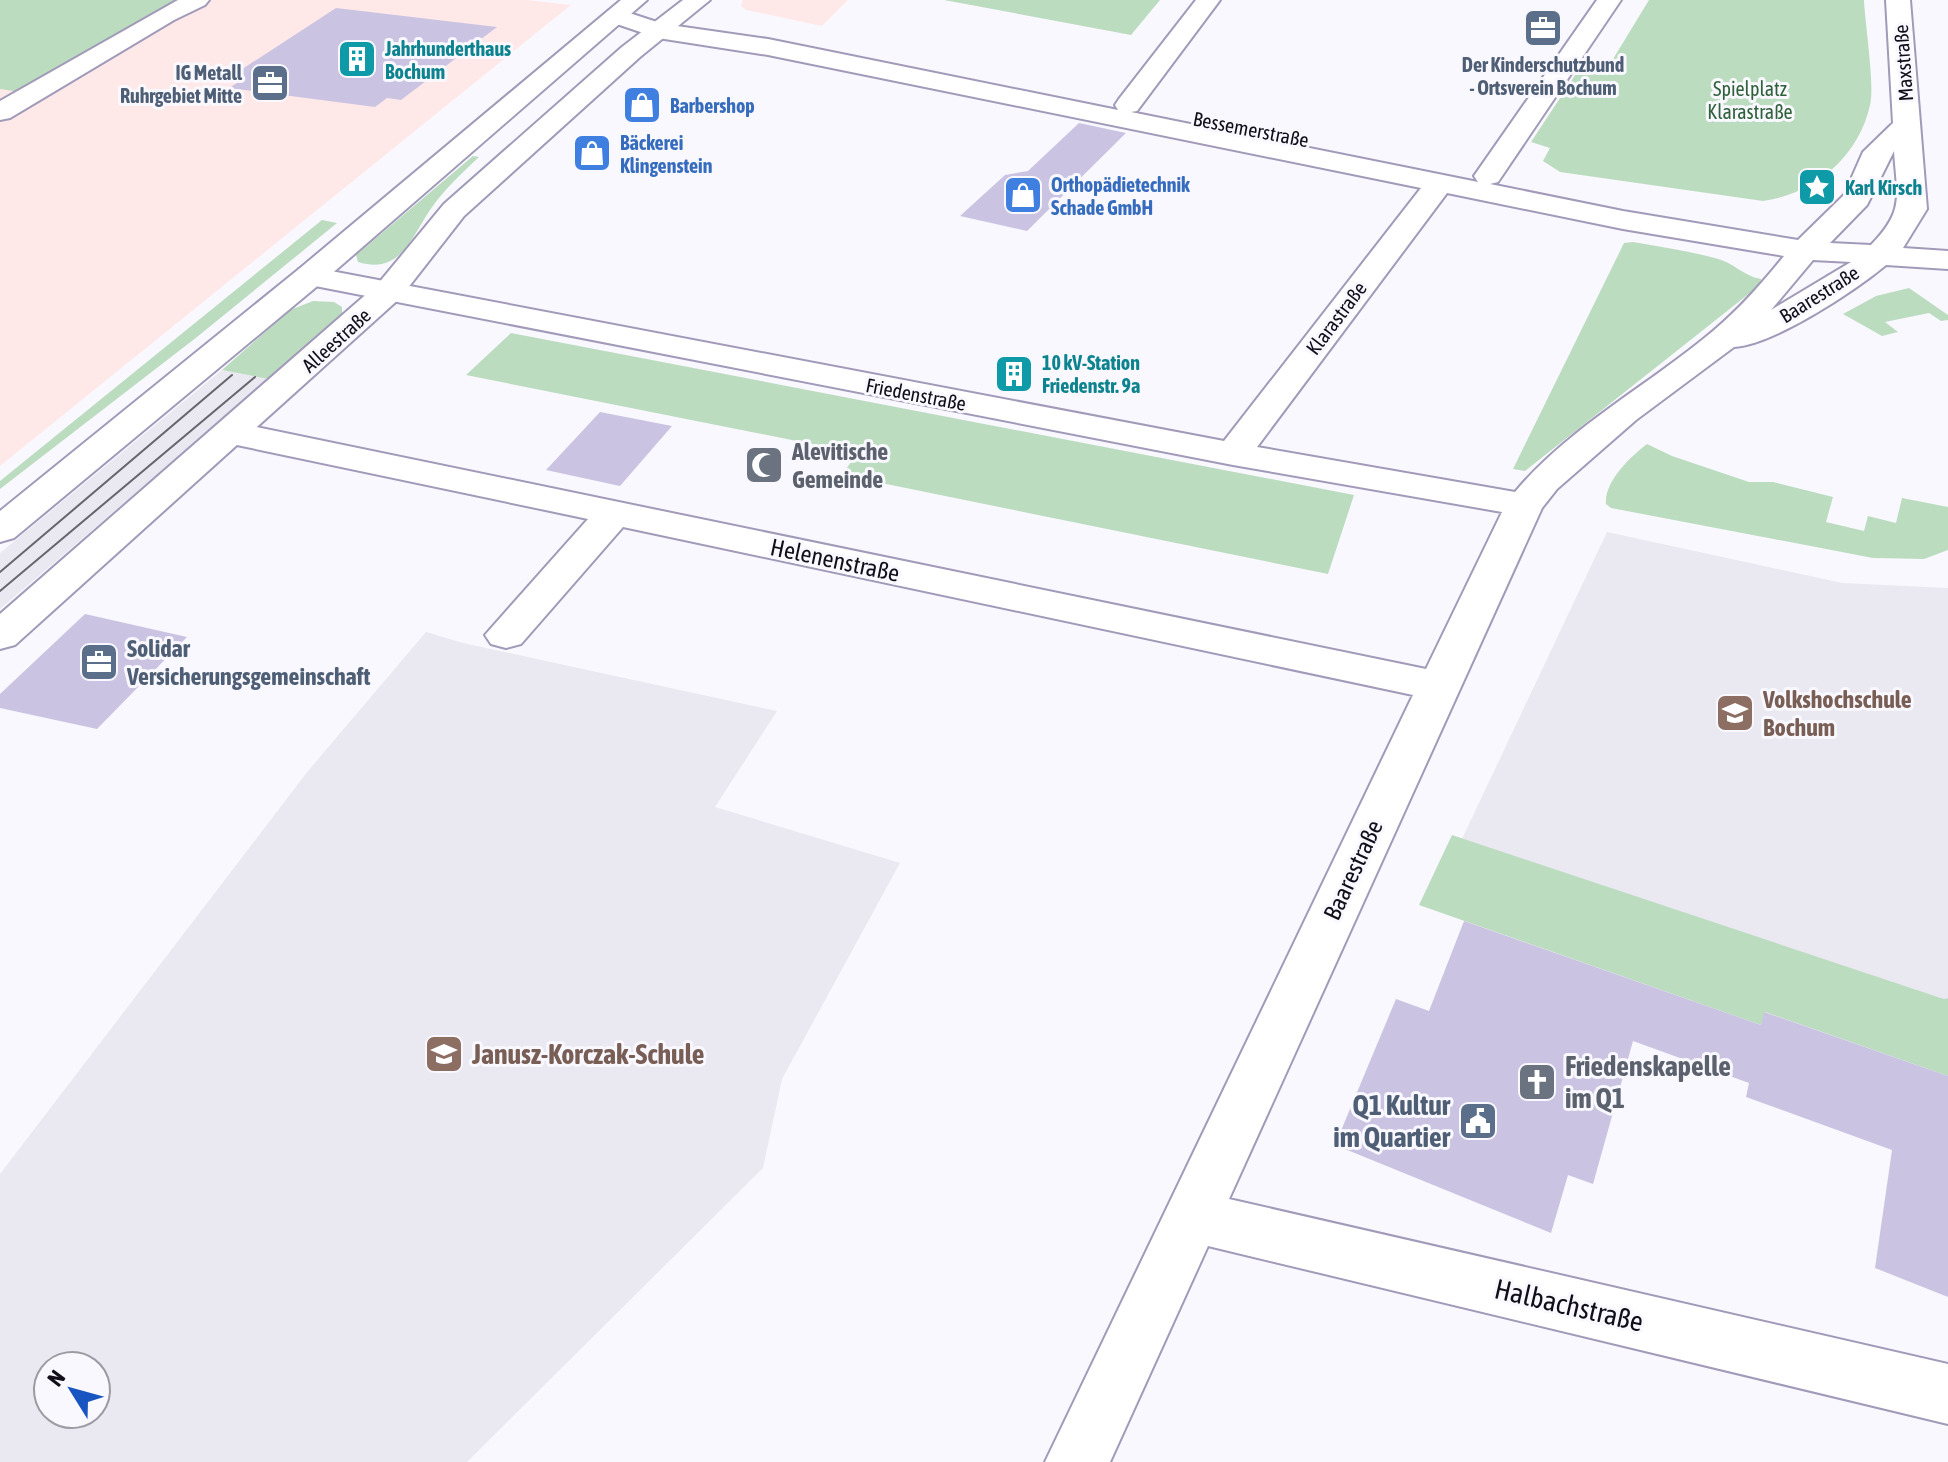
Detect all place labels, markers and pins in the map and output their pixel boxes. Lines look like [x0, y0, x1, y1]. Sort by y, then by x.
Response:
office icon: Der Kinderschutzbund - Ortsverein Bochum [1522, 7, 1564, 49]
place label: Jahrhunderthaus Bochum [384, 37, 511, 83]
building icon: Jahrhunderthaus Bochum [336, 38, 378, 80]
place label: Der Kinderschutzbund - Ortsverein Bochum [1462, 53, 1624, 99]
place label: IG Metall Ruhrgebiet Mitte [120, 61, 243, 107]
office icon: IG Metall Ruhrgebiet Mitte [249, 62, 291, 104]
shop icon: Barbershop [621, 84, 663, 126]
place label: Barbershop [670, 94, 755, 117]
place label: Bäckerei Klingenstein [620, 131, 712, 177]
shop icon: Bäckerei Klingenstein [571, 132, 613, 174]
place icon: Karl Kirsch [1796, 166, 1838, 208]
place label: Orthopädietechnik Schade GmbH [1051, 173, 1190, 219]
shop icon: Orthopädietechnik Schade GmbH [1002, 174, 1044, 216]
place label: Karl Kirsch [1845, 176, 1922, 199]
place label: 10 kV-Station Friedenstr. 9a [1042, 351, 1140, 397]
building icon: 10 kV-Station Friedenstr. 9a [993, 353, 1035, 395]
place label: Alevitische Gemeinde [791, 438, 888, 493]
mosque icon: Alevitische Gemeinde [743, 444, 785, 486]
place label: Solidar Versicherungsgemeinschaft [126, 635, 370, 690]
office icon: Solidar Versicherungsgemeinschaft [78, 641, 120, 683]
place label: Volkshochschule Bochum [1762, 686, 1912, 741]
school or university icon: Volkshochschule Bochum [1714, 692, 1756, 734]
school or university icon: Janusz-Korczak-Schule [423, 1033, 465, 1075]
place label: Janusz-Korczak-Schule [471, 1038, 705, 1070]
place label: Friedenskapelle im Q1 [1565, 1050, 1731, 1114]
church icon: Friedenskapelle im Q1 [1516, 1061, 1558, 1103]
place label: Q1 Kultur im Quartier [1333, 1089, 1451, 1153]
public building icon: Q1 Kultur im Quartier [1457, 1100, 1499, 1142]

